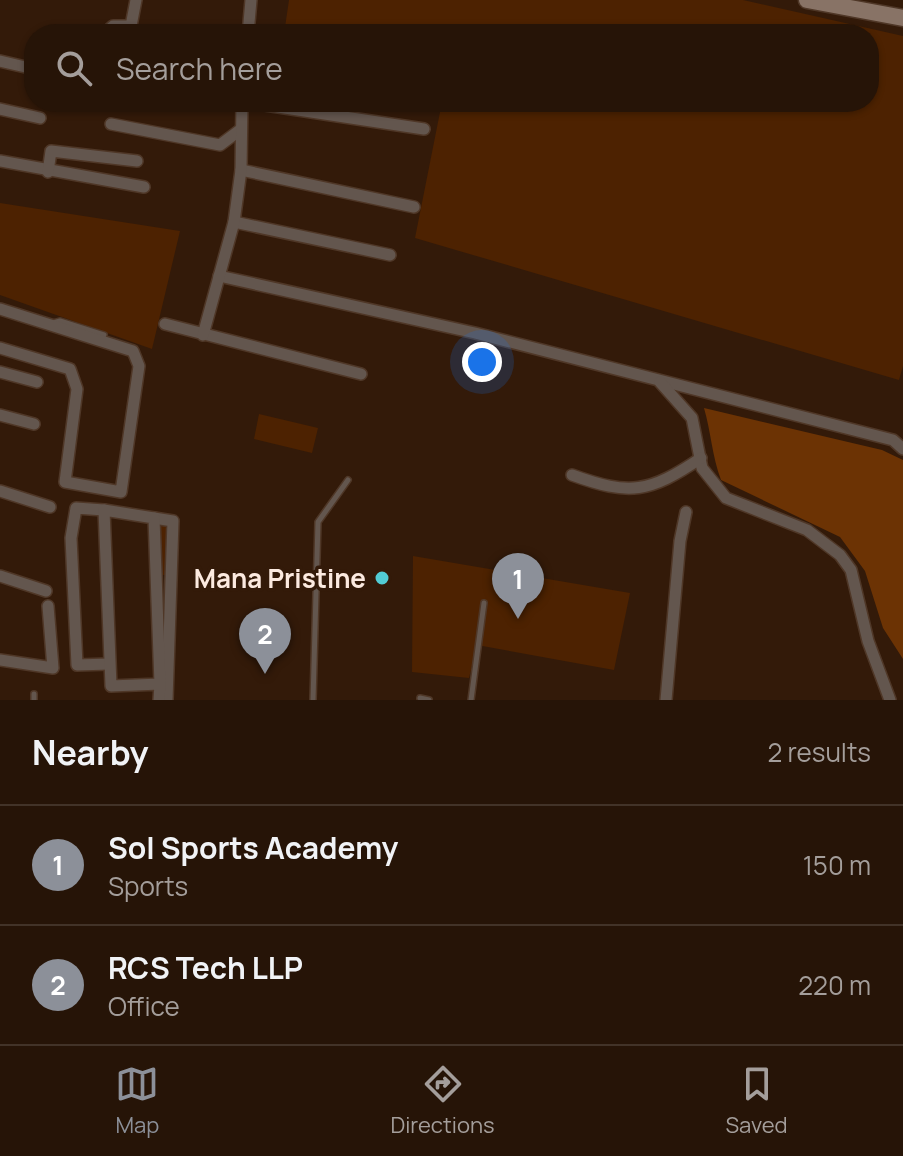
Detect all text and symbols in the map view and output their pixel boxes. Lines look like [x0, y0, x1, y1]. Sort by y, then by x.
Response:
search box [24, 24, 879, 112]
icon: search [52, 46, 96, 90]
text: Search here [116, 48, 283, 89]
your location [462, 342, 502, 382]
pin: 1 [492, 553, 544, 619]
place label: Mana Pristine [194, 560, 366, 596]
marker: Mana Pristine [373, 569, 391, 587]
pin: 2 [239, 608, 291, 674]
text: Nearby [32, 729, 148, 775]
text: 2 results [767, 734, 871, 770]
text: Sol Sports Academy [108, 827, 398, 868]
text: 1 [52, 847, 64, 883]
text: 150 m [803, 847, 871, 883]
text: Sports [108, 868, 188, 904]
text: RCS Tech LLP [108, 947, 303, 988]
text: 2 [50, 967, 66, 1003]
text: 220 m [798, 967, 871, 1003]
text: Office [108, 988, 180, 1024]
tab: Map [115, 1062, 159, 1140]
tab: Directions [390, 1062, 495, 1140]
tab: Saved [726, 1062, 788, 1140]

